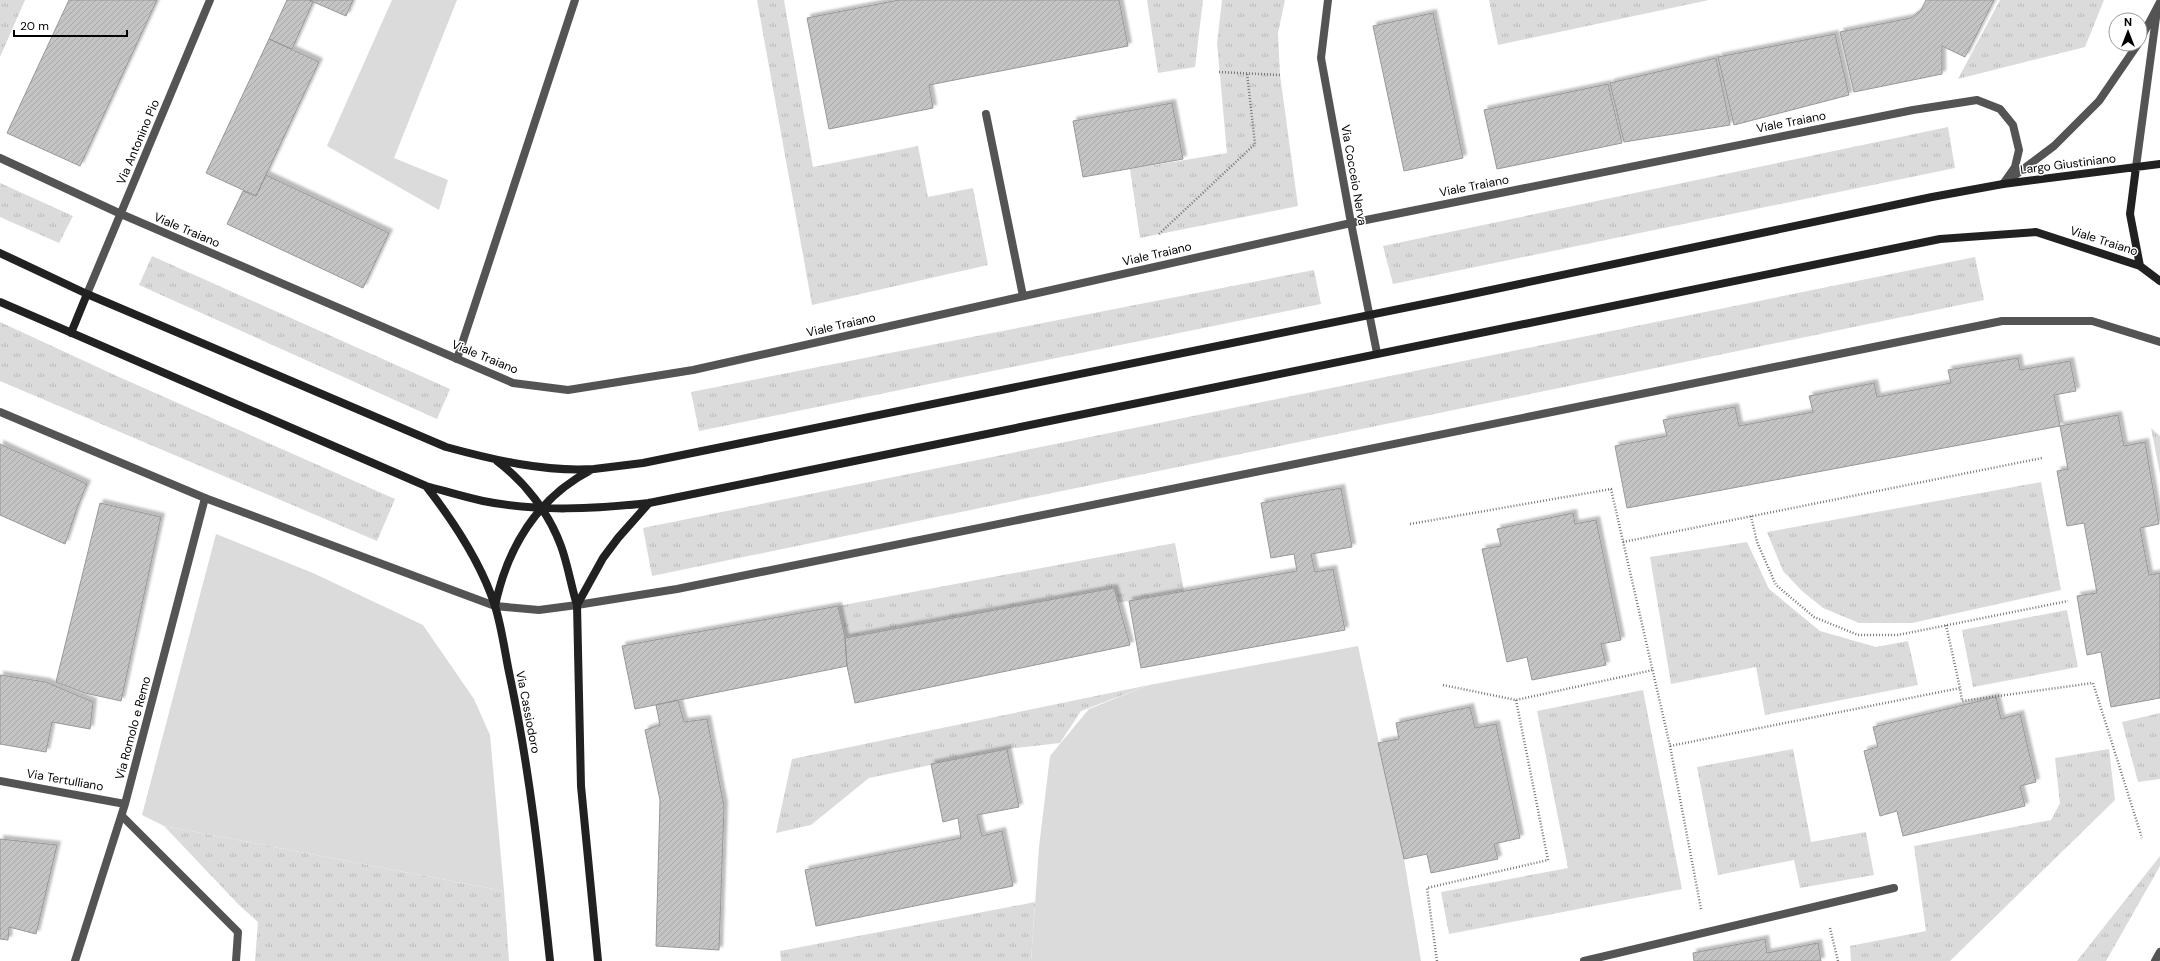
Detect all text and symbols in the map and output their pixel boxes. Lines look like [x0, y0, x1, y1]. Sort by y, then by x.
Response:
scale bar [14, 12, 127, 38]
north arrow [2108, 12, 2148, 52]
text: N [2124, 15, 2132, 29]
text: 20 m [20, 18, 49, 34]
street label: Via Antonino Pio [113, 97, 163, 187]
street label: Viale Traiano [1755, 107, 1827, 137]
street label: Via Cocceio Nerva [1337, 123, 1371, 227]
street label: Largo Giustiniano [2019, 150, 2117, 178]
street label: Viale Traiano [1438, 171, 1510, 201]
street label: Viale Traiano [151, 209, 223, 251]
street label: Viale Traiano [2068, 222, 2140, 260]
street label: Viale Traiano [1121, 238, 1193, 270]
street label: Viale Traiano [805, 309, 877, 341]
street label: Viale Traiano [449, 336, 521, 378]
street label: Via Cassiodoro [512, 669, 544, 755]
street label: Via Romolo e Remo [111, 674, 155, 782]
street label: Via Tertulliano [25, 765, 105, 795]

